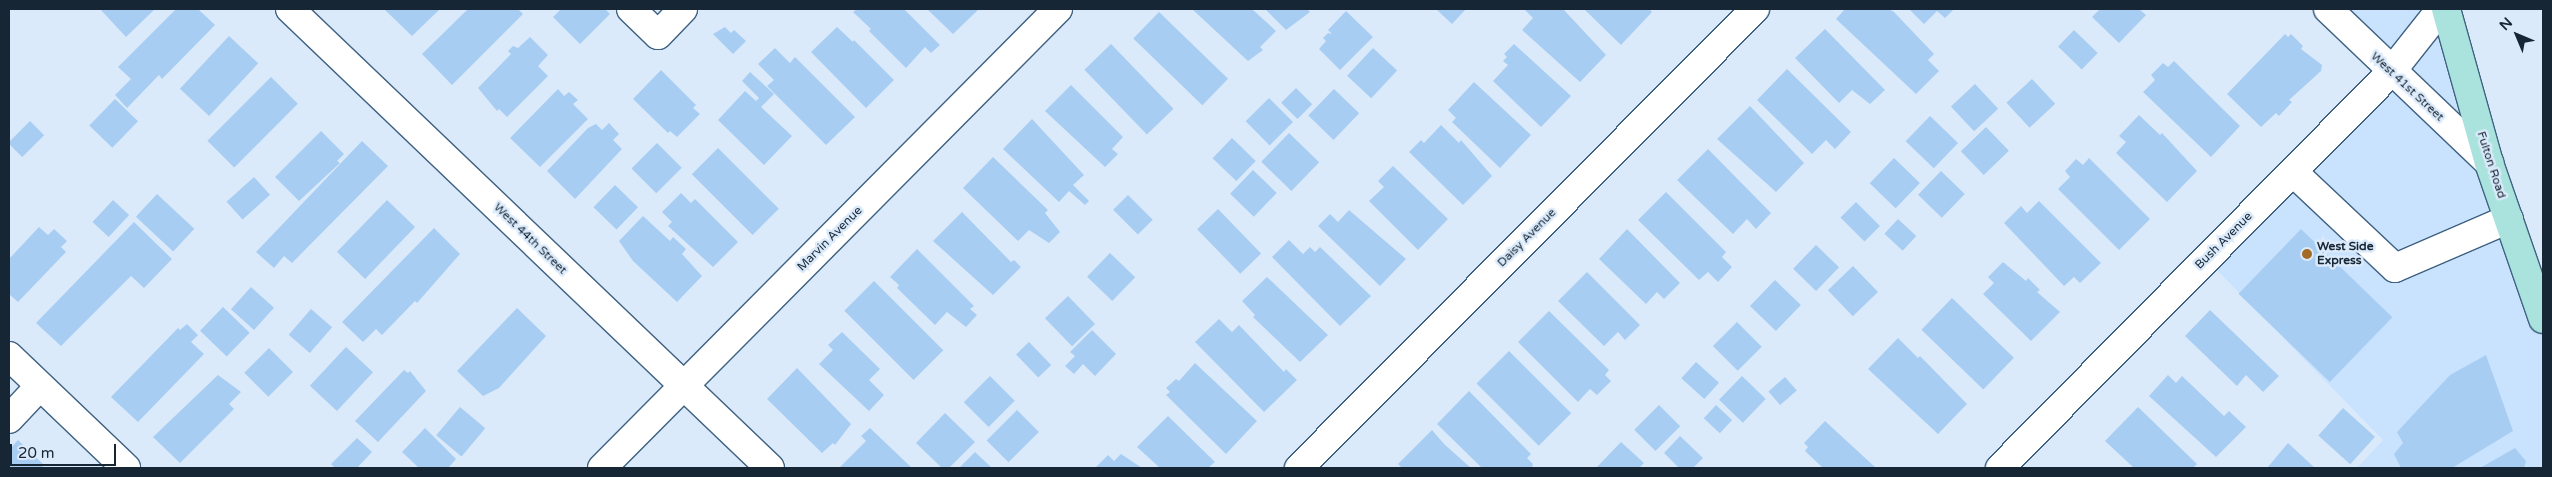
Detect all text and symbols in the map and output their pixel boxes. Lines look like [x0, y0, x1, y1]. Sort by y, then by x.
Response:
north arrow [2492, 10, 2542, 60]
text: N [2496, 14, 2516, 34]
street label: West 41st Street [2368, 49, 2446, 125]
street label: Fulton Road [2473, 130, 2509, 200]
street label: West 44th Street [490, 200, 570, 278]
street label: Marvin Avenue [795, 204, 865, 274]
street label: Daisy Avenue [1495, 206, 1559, 270]
street label: Bush Avenue [2193, 210, 2255, 272]
place label: West Side Express [2317, 240, 2373, 268]
marker: West Side Express [2301, 248, 2313, 260]
scale bar [12, 434, 119, 466]
text: 20 m [18, 444, 55, 462]

